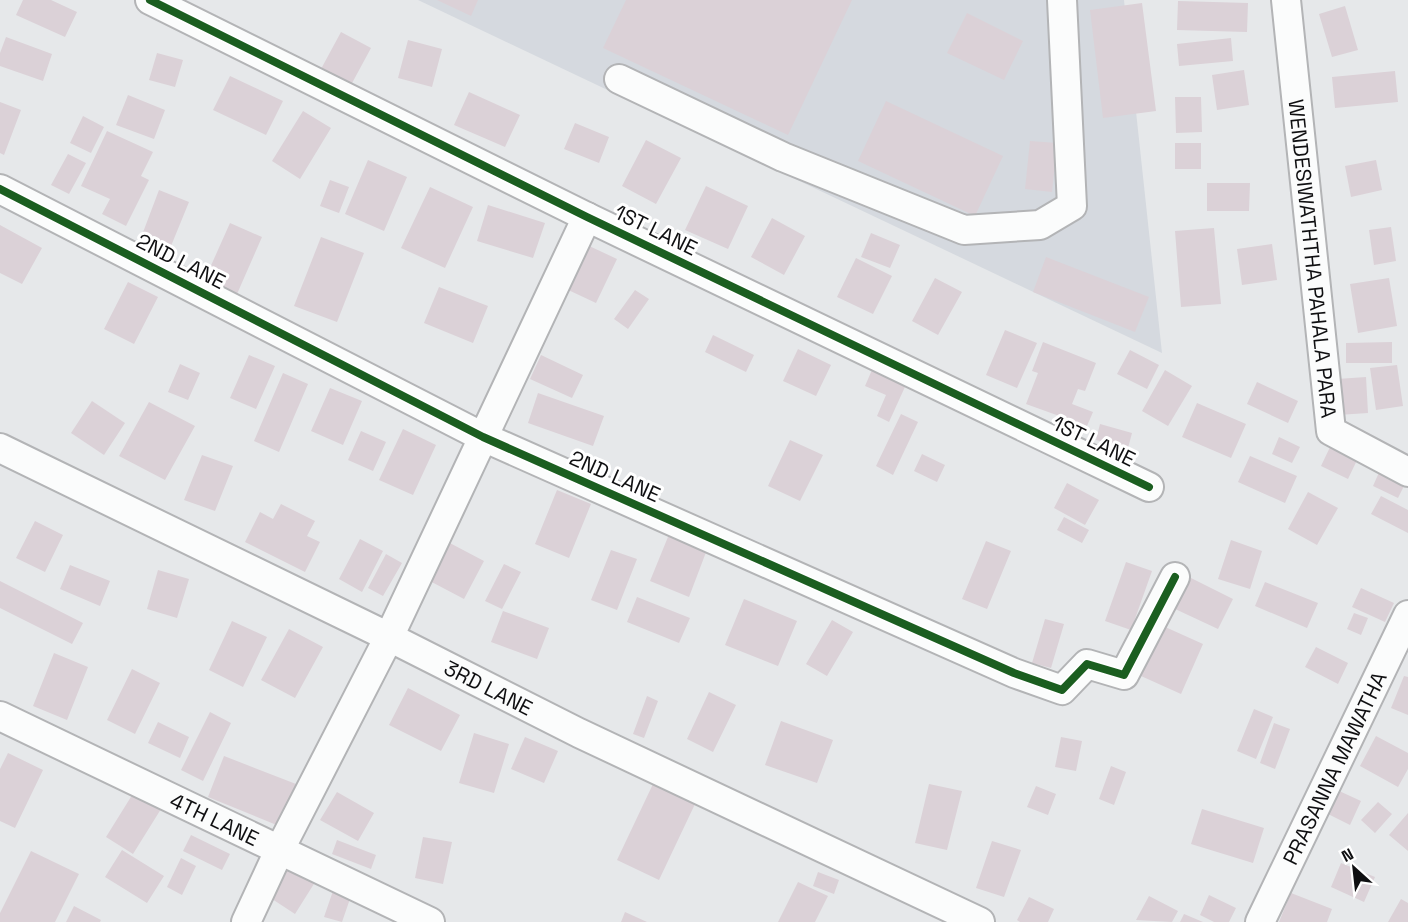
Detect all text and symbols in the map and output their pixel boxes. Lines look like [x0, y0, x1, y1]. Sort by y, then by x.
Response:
street label: WENDESIWATHTHA PAHALA PARA [1283, 98, 1343, 420]
street label: 1ST LANE [610, 198, 702, 262]
street label: 2ND LANE [132, 227, 230, 295]
street label: 1ST LANE [1048, 409, 1140, 473]
street label: 2ND LANE [565, 444, 665, 508]
street label: 3RD LANE [440, 654, 537, 721]
street label: PRASANNA MAWATHA [1276, 668, 1392, 868]
street label: 4TH LANE [166, 786, 263, 852]
north arrow [1324, 838, 1384, 898]

